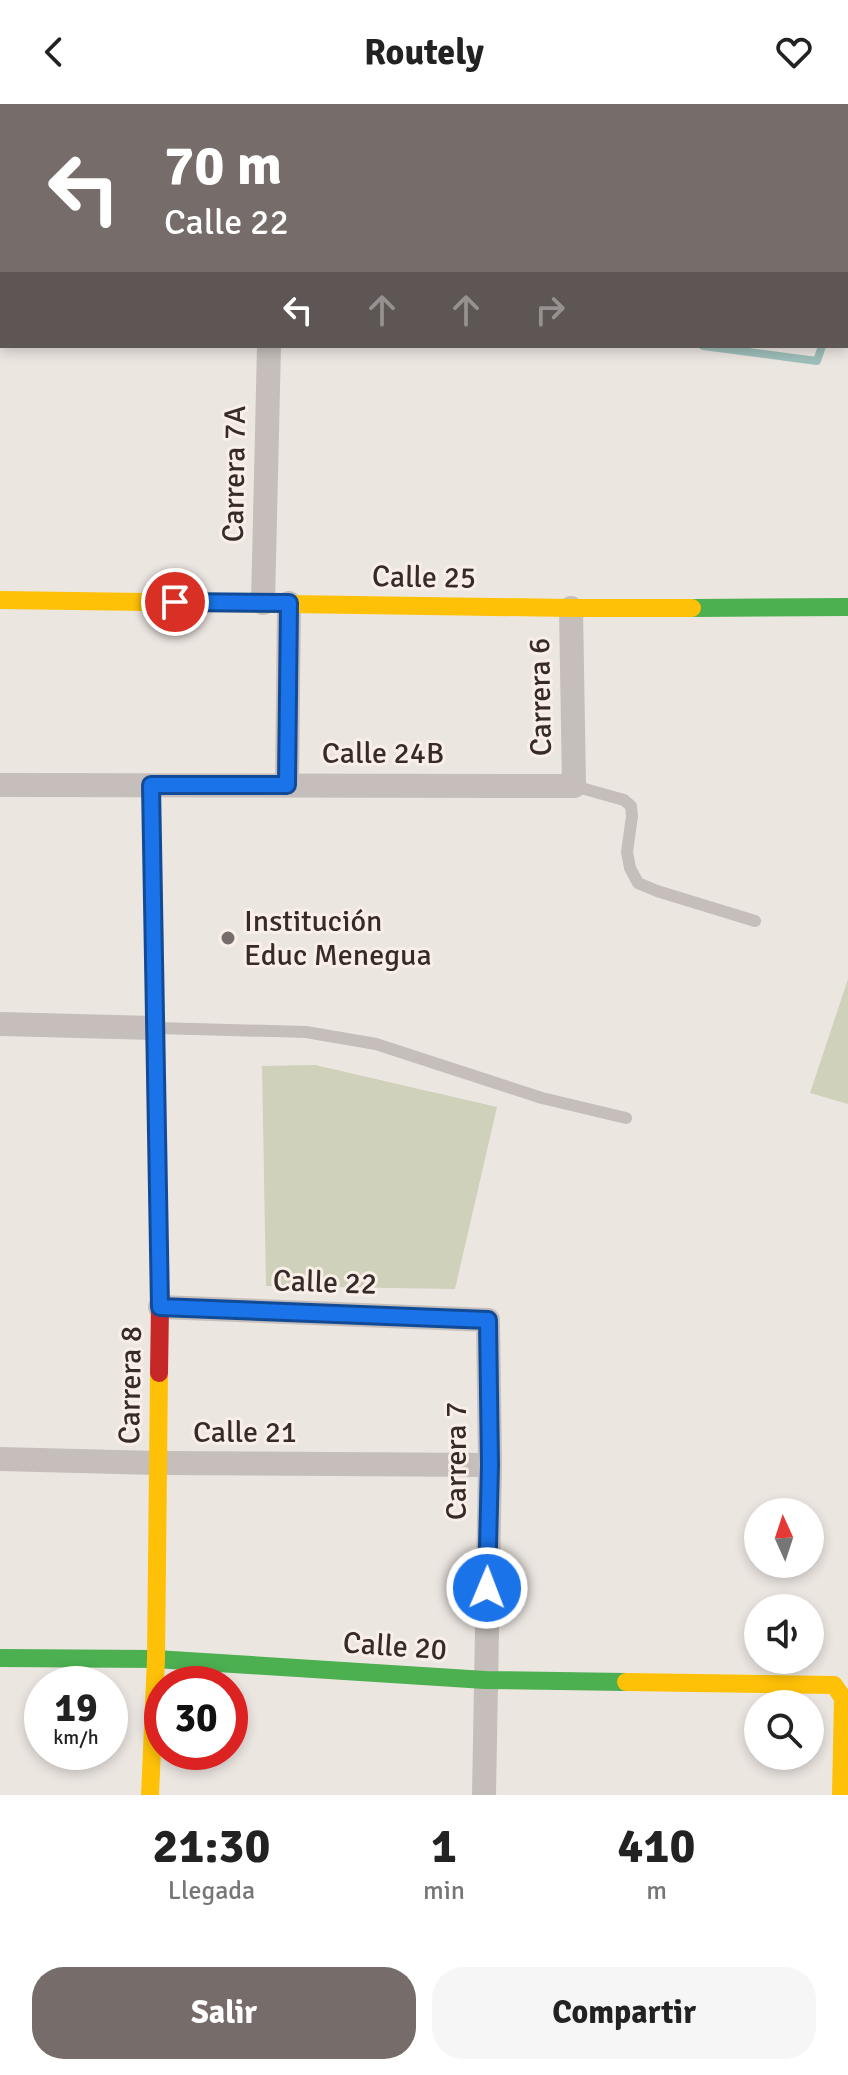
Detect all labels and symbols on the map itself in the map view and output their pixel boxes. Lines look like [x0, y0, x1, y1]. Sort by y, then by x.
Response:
street label: Carrera 7A [215, 405, 254, 543]
street label: Calle 25 [372, 558, 476, 597]
pin [141, 568, 209, 636]
street label: Carrera 6 [521, 637, 560, 757]
street label: Calle 24B [322, 735, 444, 772]
place label: Institución Educ Menegua [244, 903, 432, 974]
marker: Institución Educ Menegua [219, 929, 237, 947]
street label: Calle 22 [272, 1262, 378, 1303]
street label: Carrera 8 [111, 1325, 150, 1445]
street label: Carrera 7 [438, 1402, 475, 1520]
street label: Calle 21 [193, 1414, 297, 1451]
north arrow [744, 1498, 824, 1578]
position arrow [445, 1546, 529, 1630]
street label: Calle 20 [342, 1624, 448, 1669]
speed limit sign: 30 [144, 1666, 248, 1770]

